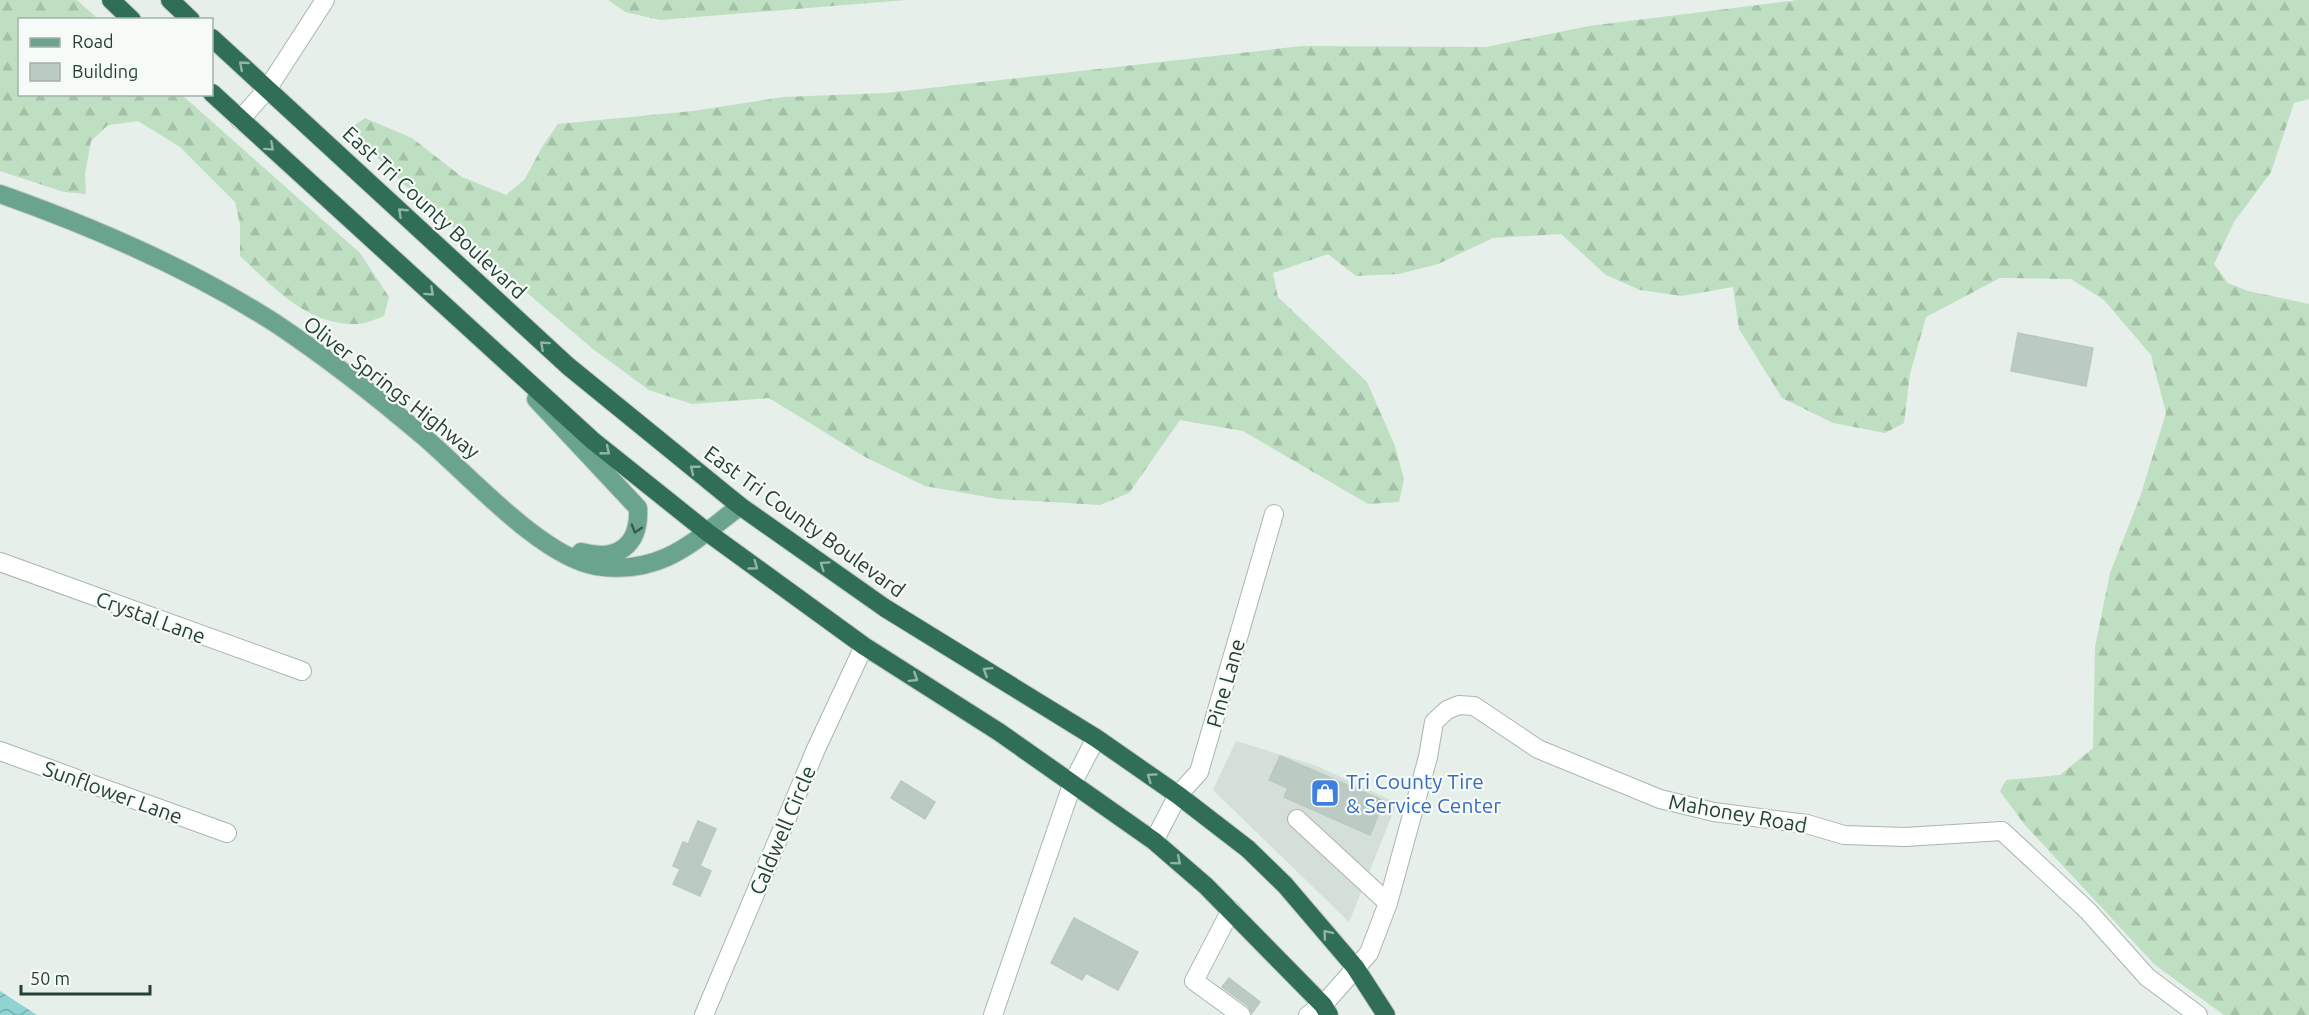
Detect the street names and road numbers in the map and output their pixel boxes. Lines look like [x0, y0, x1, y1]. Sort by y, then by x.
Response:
street label: East Tri County Boulevard [338, 121, 532, 303]
street label: Oliver Springs Highway [299, 311, 485, 463]
street label: East Tri County Boulevard [700, 440, 910, 602]
street label: Crystal Lane [93, 586, 209, 648]
street label: Pine Lane [1201, 636, 1249, 730]
street label: Sunflower Lane [40, 756, 186, 828]
street label: Caldwell Circle [744, 762, 820, 898]
street label: Mahoney Road [1667, 789, 1809, 837]

